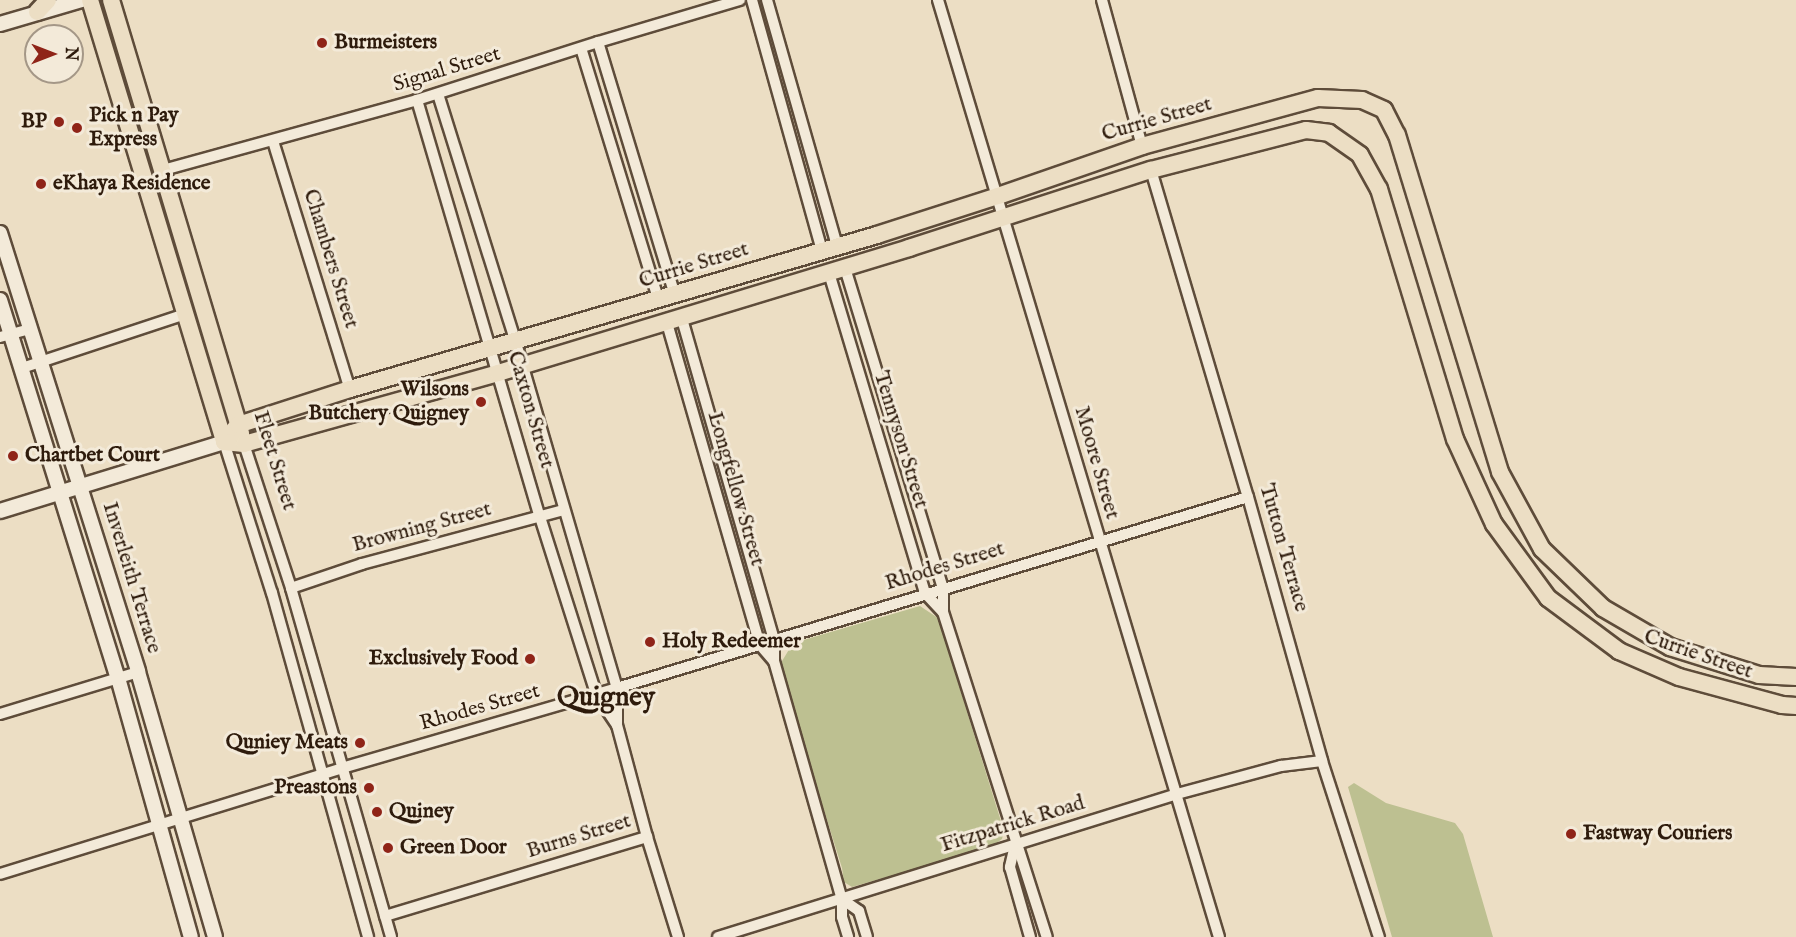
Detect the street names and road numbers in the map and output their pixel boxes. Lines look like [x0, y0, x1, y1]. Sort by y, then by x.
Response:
street label: Signal Street [390, 42, 504, 98]
street label: Currie Street [1099, 92, 1215, 148]
street label: Chambers Street [297, 186, 363, 332]
street label: Currie Street [636, 237, 752, 295]
street label: Caxton Street [501, 349, 559, 471]
street label: Tennyson Street [867, 368, 933, 512]
street label: Moore Street [1068, 404, 1124, 522]
street label: Fleet Street [247, 408, 301, 514]
street label: Longfellow Street [701, 409, 769, 569]
street label: Tutton Terrace [1253, 481, 1313, 615]
street label: Browning Street [350, 497, 494, 559]
street label: Inverleith Terrace [96, 499, 166, 657]
street label: Rhodes Street [882, 537, 1008, 597]
street label: Currie Street [1640, 625, 1756, 685]
street label: Rhodes Street [417, 679, 543, 737]
street label: Fitzpatrick Road [938, 791, 1088, 859]
street label: Burns Street [524, 809, 634, 865]

